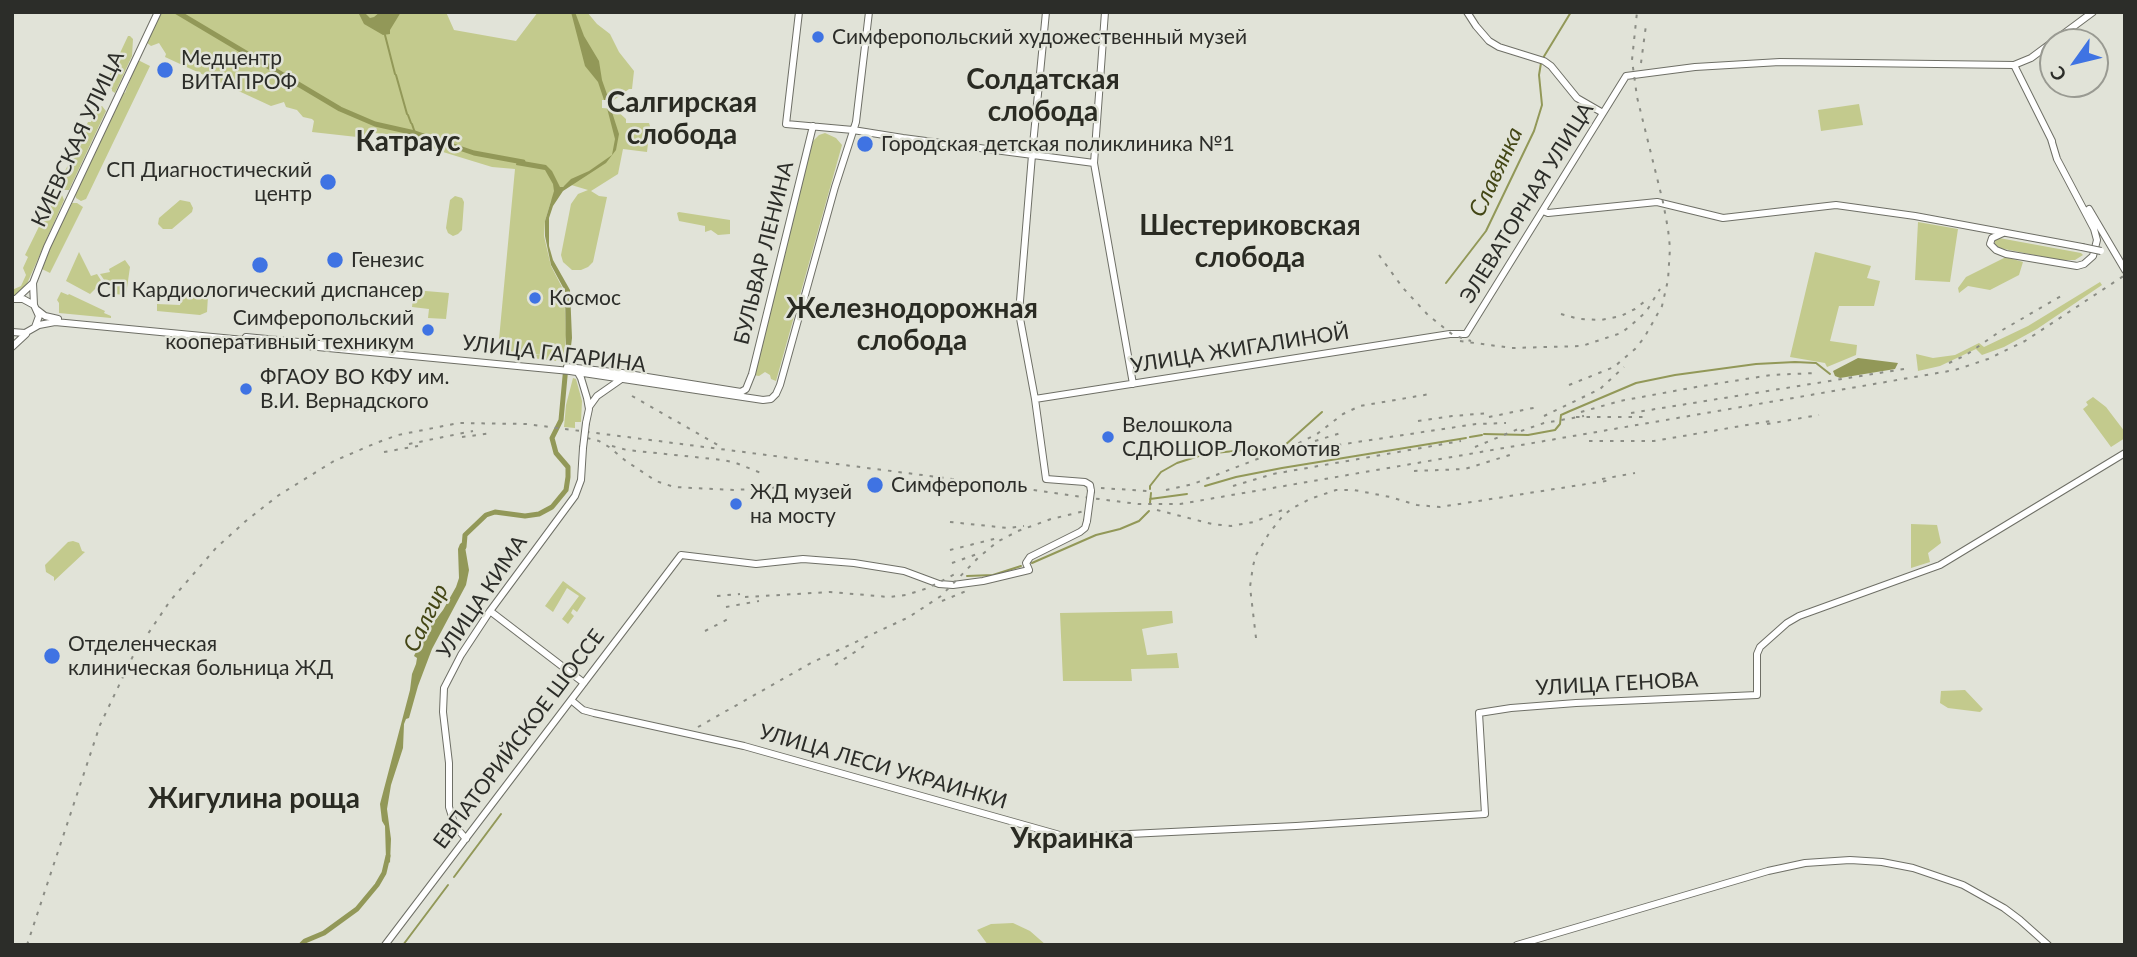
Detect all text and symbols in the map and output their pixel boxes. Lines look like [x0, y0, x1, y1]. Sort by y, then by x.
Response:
place label: Симферопольский художественный музей [832, 24, 1247, 50]
north arrow [2039, 28, 2109, 98]
marker: Симферопольский художественный музей [810, 29, 826, 45]
place label: Медцентр ВИТАПРОФ [181, 45, 297, 95]
street label: КИЕВСКАЯ УЛИЦА [26, 47, 130, 231]
marker: Медцентр ВИТАПРОФ [155, 60, 175, 80]
text: С [2045, 62, 2071, 86]
district label: Солдатская слобода [966, 63, 1120, 129]
district label: Салгирская слобода [607, 86, 757, 152]
street label: ЭЛЕВАТОРНАЯ УЛИЦА [1455, 98, 1599, 308]
water label: Славянка [1463, 123, 1529, 221]
district label: Катраус [355, 125, 461, 159]
place label: Городская детская поликлиника №1 [881, 131, 1235, 157]
marker: Городская детская поликлиника №1 [855, 134, 875, 154]
place label: СП Диагностический центр [106, 157, 312, 207]
street label: БУЛЬВАР ЛЕНИНА [729, 159, 799, 347]
marker: СП Диагностический центр [318, 172, 338, 192]
district label: Шестериковская слобода [1139, 209, 1361, 275]
place label: Генезис [351, 247, 424, 273]
marker: Генезис [325, 250, 345, 270]
marker: СП Кардиологический диспансер [250, 255, 270, 275]
place label: СП Кардиологический диспансер [97, 277, 423, 303]
place label: Космос [549, 285, 621, 311]
marker: Космос [527, 290, 543, 306]
district label: Железнодорожная слобода [786, 292, 1038, 358]
place label: Симферопольский кооперативный техникум [165, 305, 414, 355]
street label: УЛИЦА ЖИГАЛИНОЙ [1129, 319, 1351, 379]
marker: Симферопольский кооперативный техникум [420, 322, 436, 338]
street label: УЛИЦА ГАГАРИНА [461, 330, 647, 378]
place label: ФГАОУ ВО КФУ им. В.И. Вернадского [260, 364, 449, 414]
marker: ФГАОУ ВО КФУ им. В.И. Вернадского [238, 381, 254, 397]
place label: Велошкола СДЮШОР Локомотив [1122, 412, 1340, 462]
marker: Велошкола СДЮШОР Локомотив [1100, 429, 1116, 445]
place label: Симферополь [891, 472, 1027, 498]
marker: Симферополь [865, 475, 885, 495]
place label: ЖД музей на мосту [750, 479, 852, 529]
marker: ЖД музей на мосту [728, 496, 744, 512]
street label: УЛИЦА КИМА [432, 531, 532, 663]
water label: Салгир [398, 580, 454, 656]
street label: ЕВПАТОРИЙСКОЕ ШОССЕ [428, 624, 610, 854]
place label: Отделенческая клиническая больница ЖД [68, 631, 333, 681]
marker: Отделенческая клиническая больница ЖД [42, 646, 62, 666]
street label: УЛИЦА ГЕНОВА [1535, 667, 1699, 701]
street label: УЛИЦА ЛЕСИ УКРАИНКИ [756, 720, 1010, 814]
district label: Жигулина роща [148, 782, 360, 816]
district label: Украинка [1010, 822, 1134, 856]

